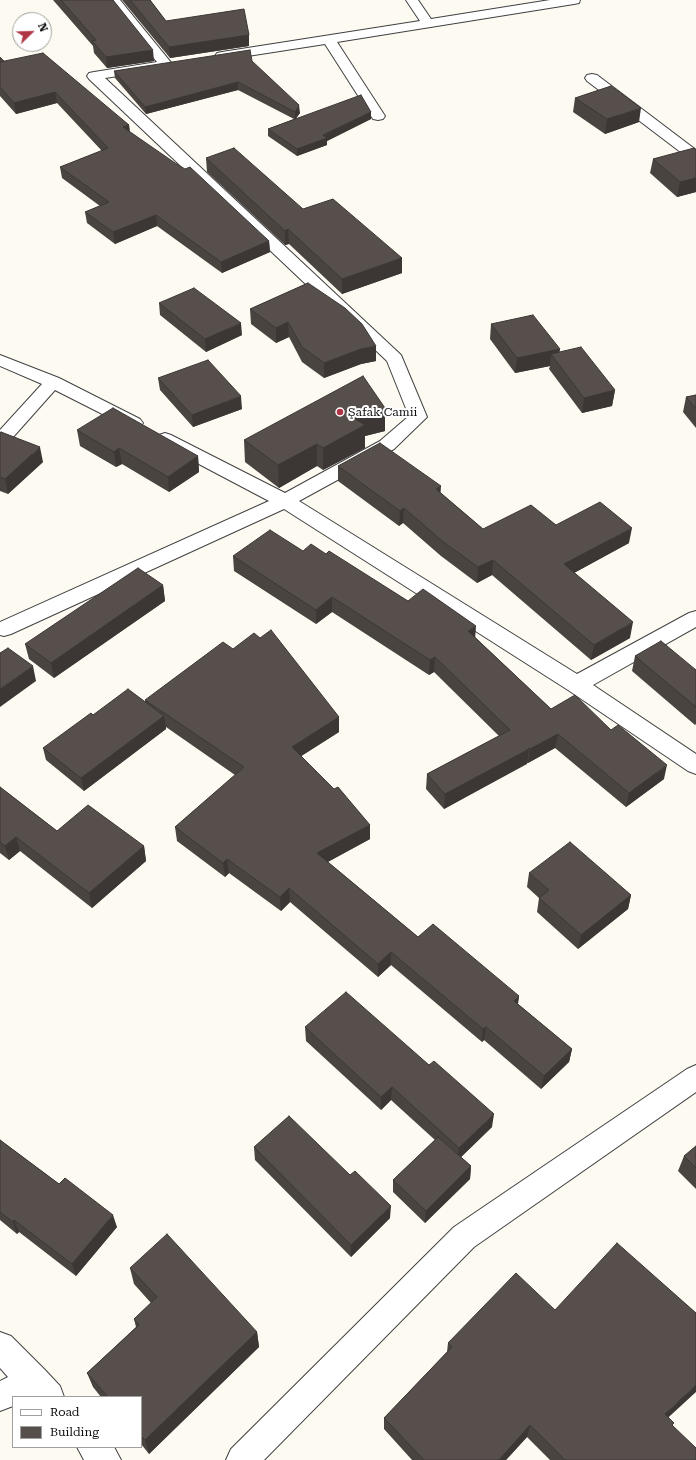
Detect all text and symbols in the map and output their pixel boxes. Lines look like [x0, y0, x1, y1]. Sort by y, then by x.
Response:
north arrow [12, 12, 52, 52]
text: N [35, 21, 50, 34]
place label: Şafak Camii [348, 405, 417, 419]
marker: Şafak Camii [335, 407, 345, 417]
legend [12, 1396, 142, 1448]
text: Road [50, 1405, 79, 1419]
text: Building [50, 1425, 99, 1439]

